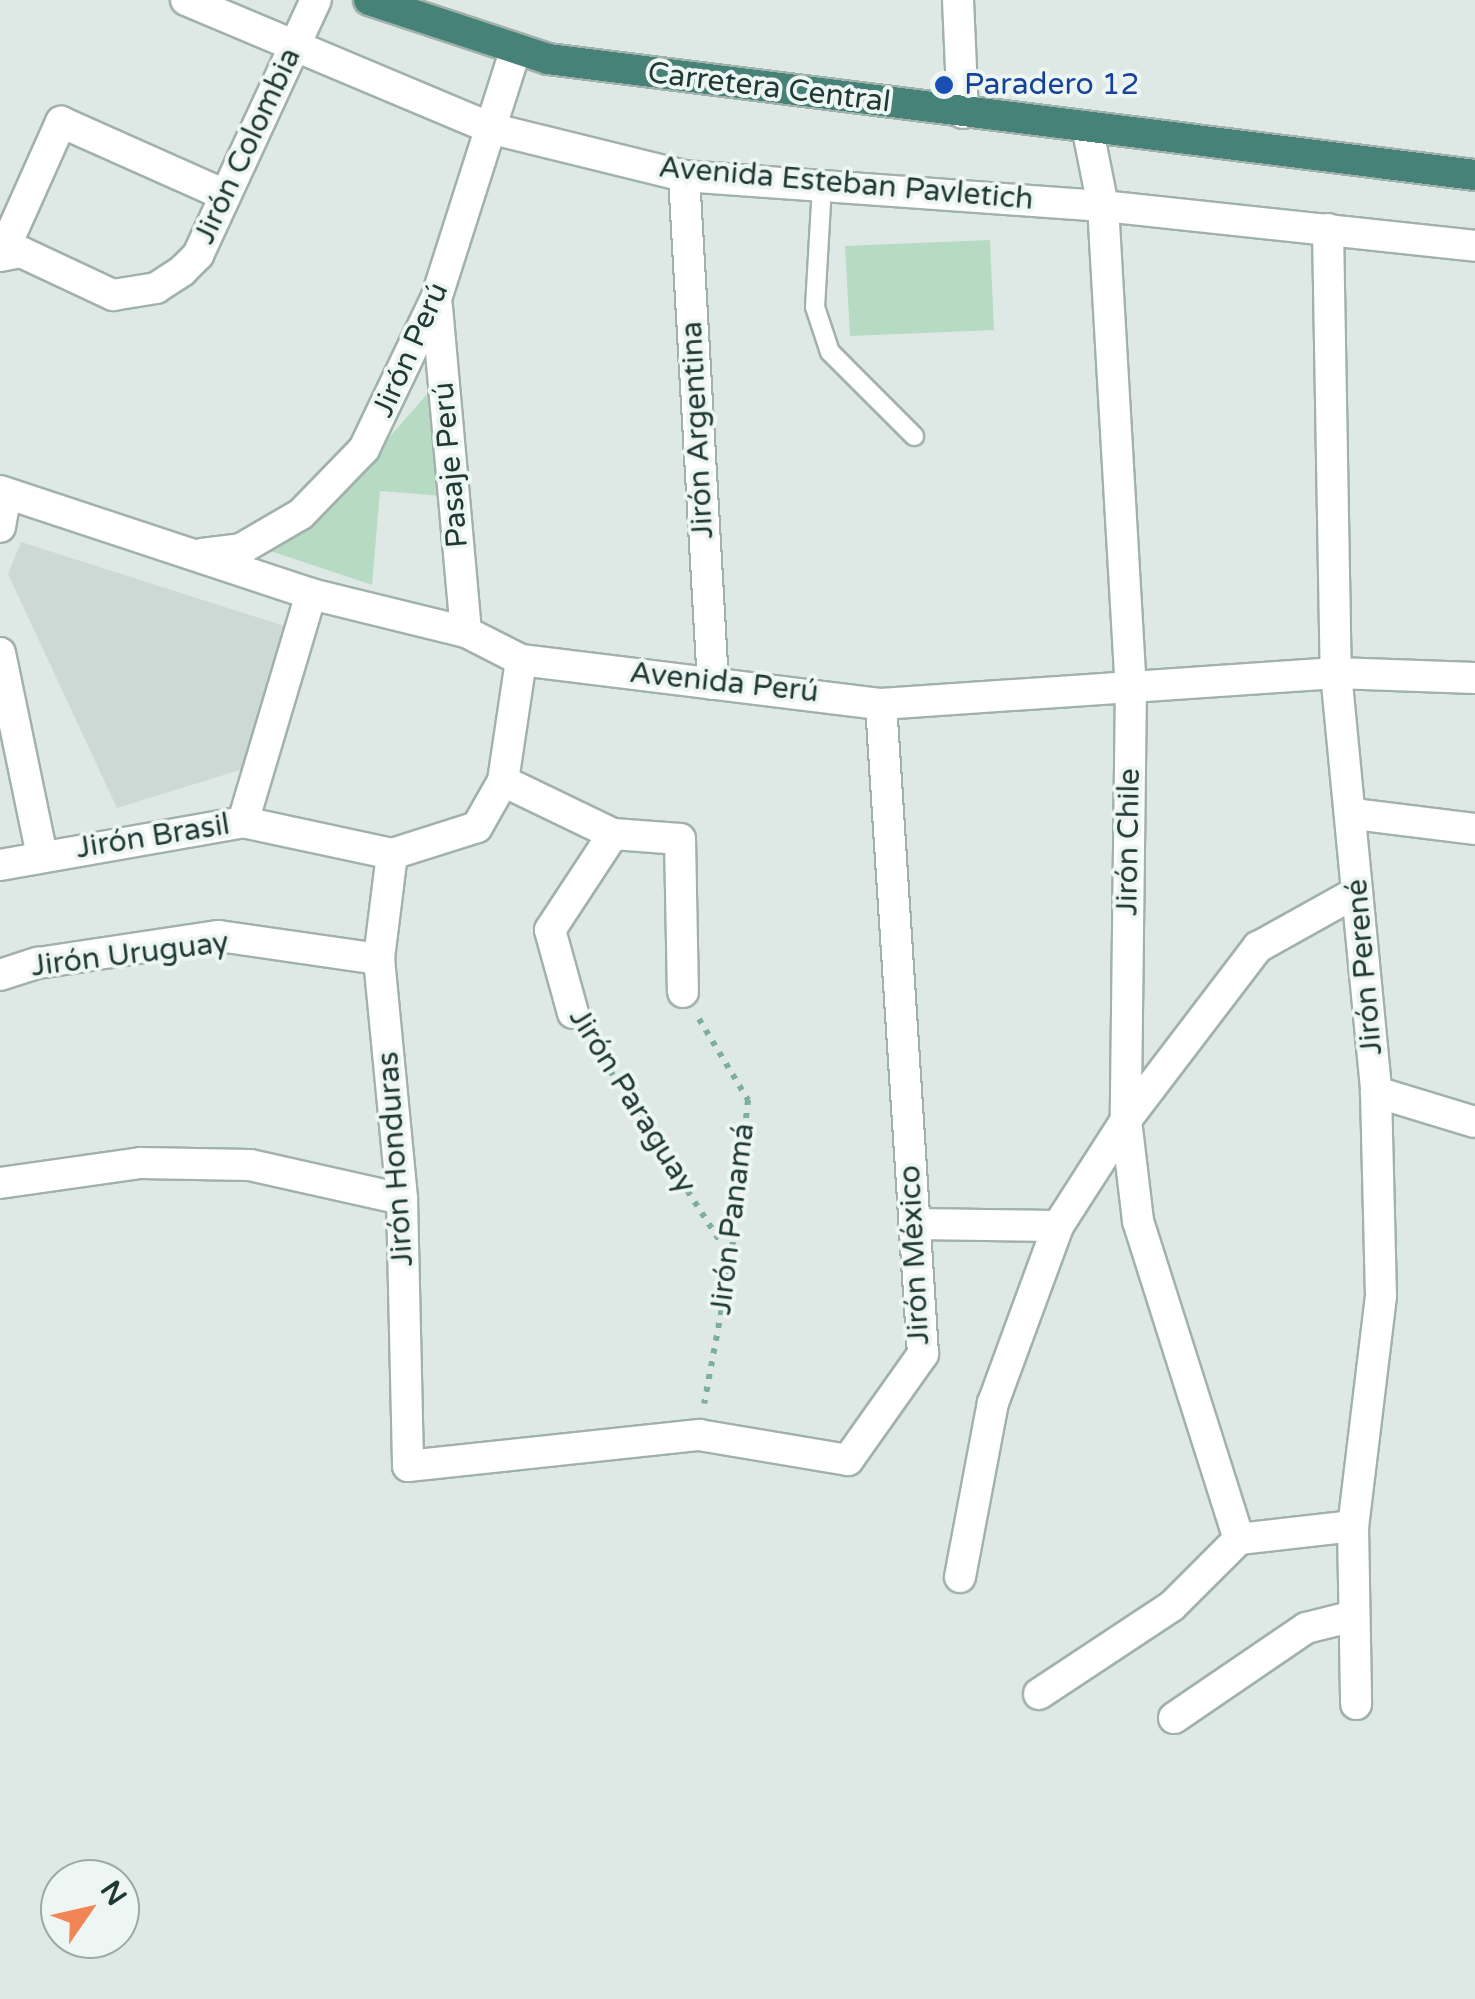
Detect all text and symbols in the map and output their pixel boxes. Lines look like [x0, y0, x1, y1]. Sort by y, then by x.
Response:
street label: Jirón Colombia [187, 42, 309, 250]
street label: Carretera Central [646, 55, 892, 121]
place label: Paradero 12 [964, 67, 1139, 103]
marker: Paradero 12 [933, 74, 955, 96]
street label: Avenida Esteban Pavletich [657, 150, 1035, 218]
street label: Jirón Perú [365, 277, 457, 423]
street label: Jirón Argentina [674, 320, 722, 540]
street label: Pasaje Perú [426, 381, 476, 549]
street label: Avenida Perú [628, 655, 820, 711]
street label: Jirón Chile [1110, 768, 1148, 916]
street label: Jirón Brasil [74, 807, 232, 867]
street label: Jirón Perené [1339, 877, 1391, 1057]
street label: Jirón Uruguay [29, 925, 231, 985]
street label: Jirón Paraguay [561, 1002, 703, 1200]
street label: Jirón Honduras [371, 1050, 421, 1268]
street label: Jirón Panamá [703, 1121, 763, 1317]
street label: Jirón México [892, 1164, 938, 1346]
north arrow [40, 1859, 140, 1959]
text: N [93, 1875, 134, 1912]

